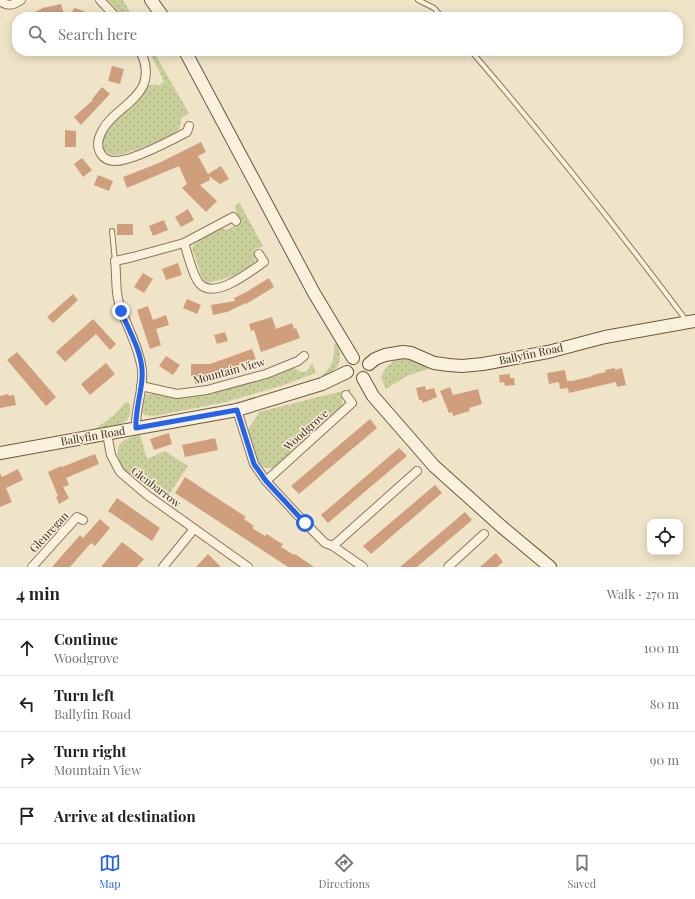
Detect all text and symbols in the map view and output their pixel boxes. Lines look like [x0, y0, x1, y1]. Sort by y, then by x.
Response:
search box [12, 12, 683, 56]
icon: search [26, 23, 48, 45]
text: Search here [58, 24, 137, 44]
route end [112, 302, 130, 320]
street label: Ballyfin Road [497, 339, 565, 368]
street label: Mountain View [191, 354, 267, 387]
street label: Woodgrove [279, 405, 331, 454]
street label: Ballyfin Road [59, 422, 127, 449]
street label: Glenbarrow [128, 463, 185, 511]
street label: Glenregan [26, 508, 72, 555]
route start [296, 514, 314, 532]
map controls [647, 519, 683, 555]
button: locate [647, 519, 683, 555]
text: 4 min [16, 582, 60, 604]
text: Walk · 270 m [607, 585, 679, 602]
text: Continue [54, 629, 118, 649]
icon: ahead [16, 637, 38, 659]
text: 100 m [644, 639, 679, 656]
text: Woodgrove [54, 649, 119, 666]
text: Turn left [54, 685, 115, 705]
icon: left [16, 693, 38, 715]
text: 80 m [650, 695, 679, 712]
text: Ballyfin Road [54, 705, 131, 722]
text: Turn right [54, 741, 127, 761]
icon: right [16, 749, 38, 771]
text: 90 m [650, 751, 679, 768]
text: Mountain View [54, 761, 141, 778]
icon: arrive [16, 805, 38, 827]
text: Arrive at destination [54, 806, 196, 826]
tab: Map [99, 852, 121, 891]
tab: Directions [318, 852, 370, 891]
tab: Saved [568, 852, 596, 891]

